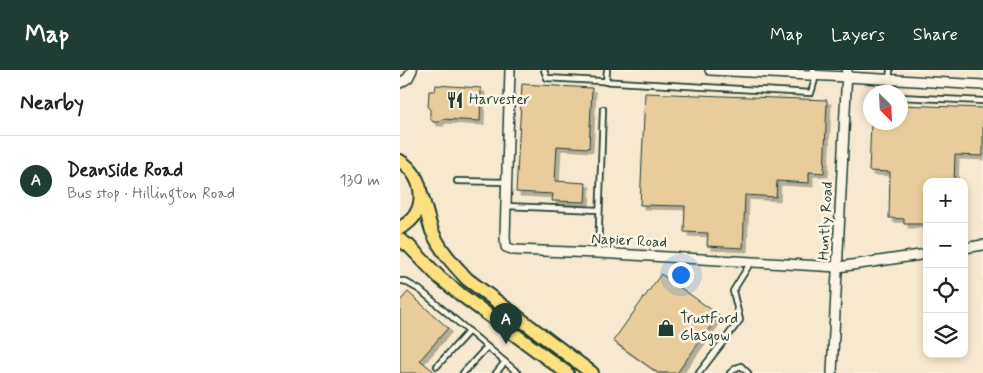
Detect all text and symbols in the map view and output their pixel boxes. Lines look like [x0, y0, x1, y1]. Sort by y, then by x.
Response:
text: Map [25, 20, 69, 51]
text: Map [770, 23, 803, 47]
text: Layers [831, 23, 885, 47]
text: Share [913, 23, 958, 47]
north arrow [863, 85, 908, 130]
text: Nearby [20, 89, 84, 117]
restaurant icon: Harvester [445, 90, 465, 110]
place label: Harvester [469, 90, 530, 110]
text: Deanside Road [67, 158, 183, 183]
text: A [31, 170, 41, 191]
text: 130 m [339, 170, 380, 191]
map controls [923, 178, 968, 358]
button: + [923, 178, 968, 223]
street label: Huntly Road [814, 181, 838, 261]
text: Bus stop · Hillington Road [67, 183, 235, 204]
button: − [923, 223, 968, 268]
street label: Napier Road [591, 229, 667, 253]
your location [668, 262, 694, 288]
button: locate [923, 268, 968, 313]
pin: A [490, 303, 522, 344]
place label: TrustFord Glasgow [680, 309, 738, 346]
button: layers [923, 313, 968, 358]
shop icon: TrustFord Glasgow [656, 318, 676, 338]

